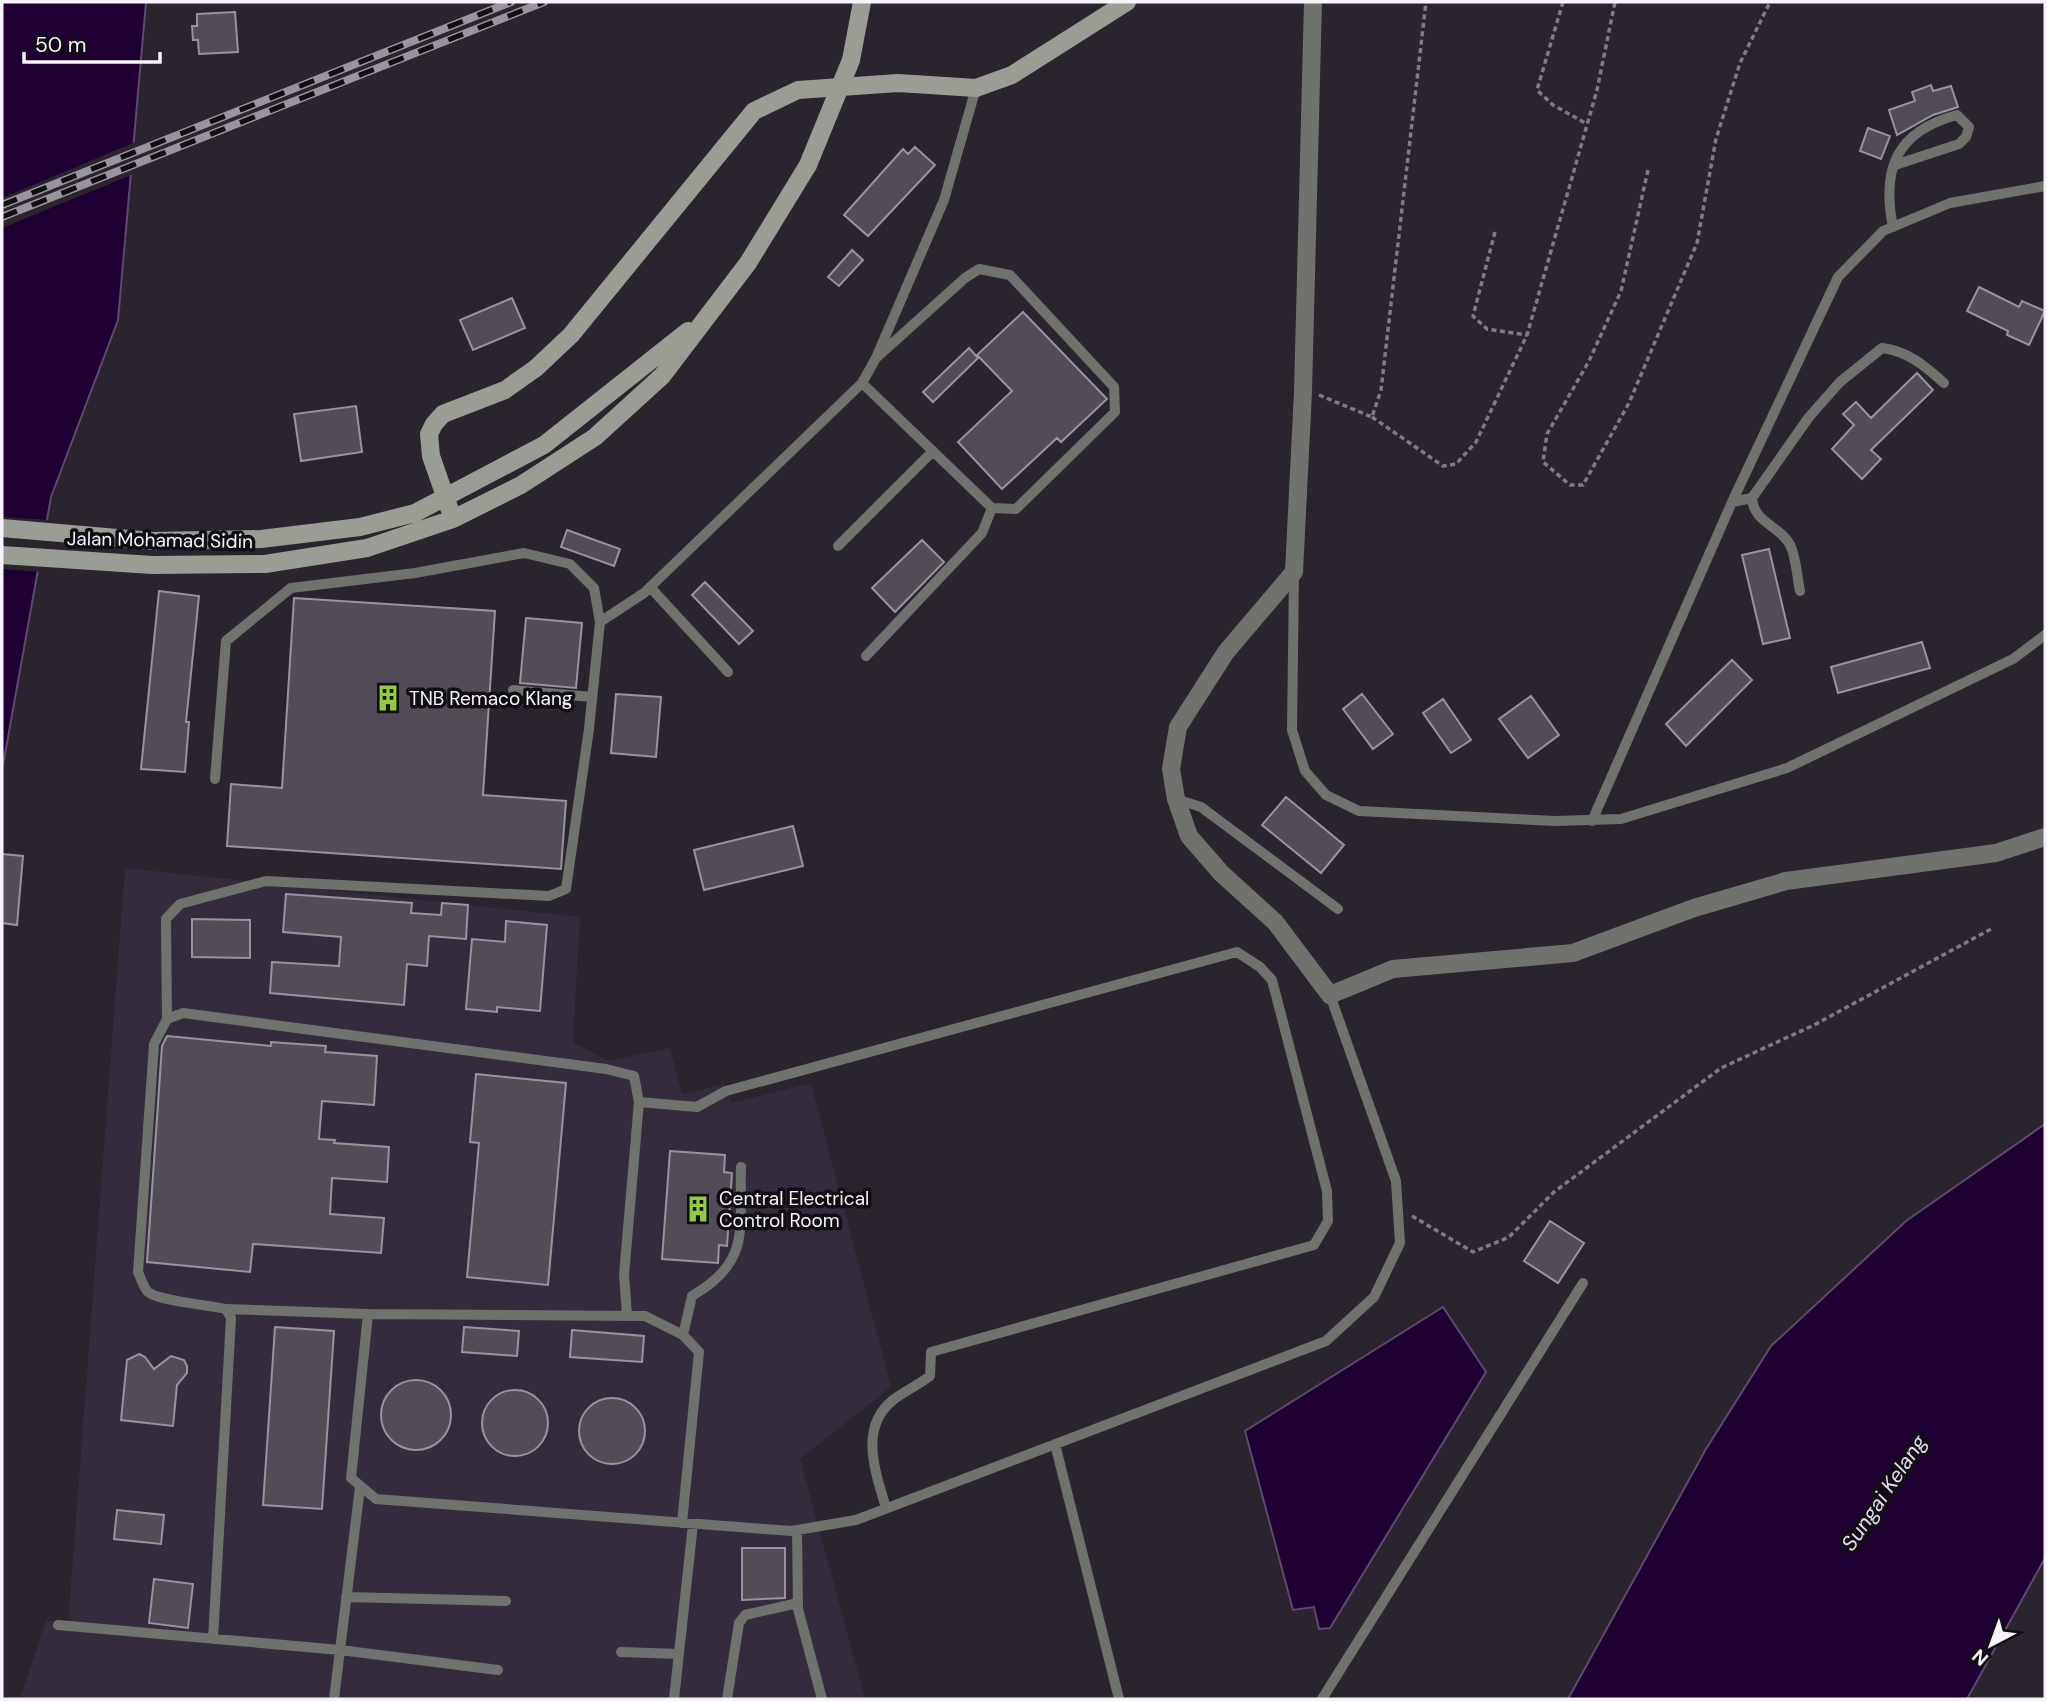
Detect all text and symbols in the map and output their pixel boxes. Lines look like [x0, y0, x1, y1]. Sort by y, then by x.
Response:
scale bar [24, 21, 161, 65]
text: 50 m [35, 31, 86, 59]
street label: Jalan Mohamad Sidin [67, 526, 253, 554]
building icon: TNB Remaco Klang [373, 683, 403, 713]
place label: TNB Remaco Klang [409, 686, 573, 711]
place label: Central Electrical Control Room [719, 1186, 869, 1233]
building icon: Central Electrical Control Room [683, 1194, 713, 1224]
water label: Sungai Kelang [1835, 1429, 1933, 1556]
north arrow [1956, 1610, 2026, 1680]
text: N [1967, 1643, 1994, 1671]

